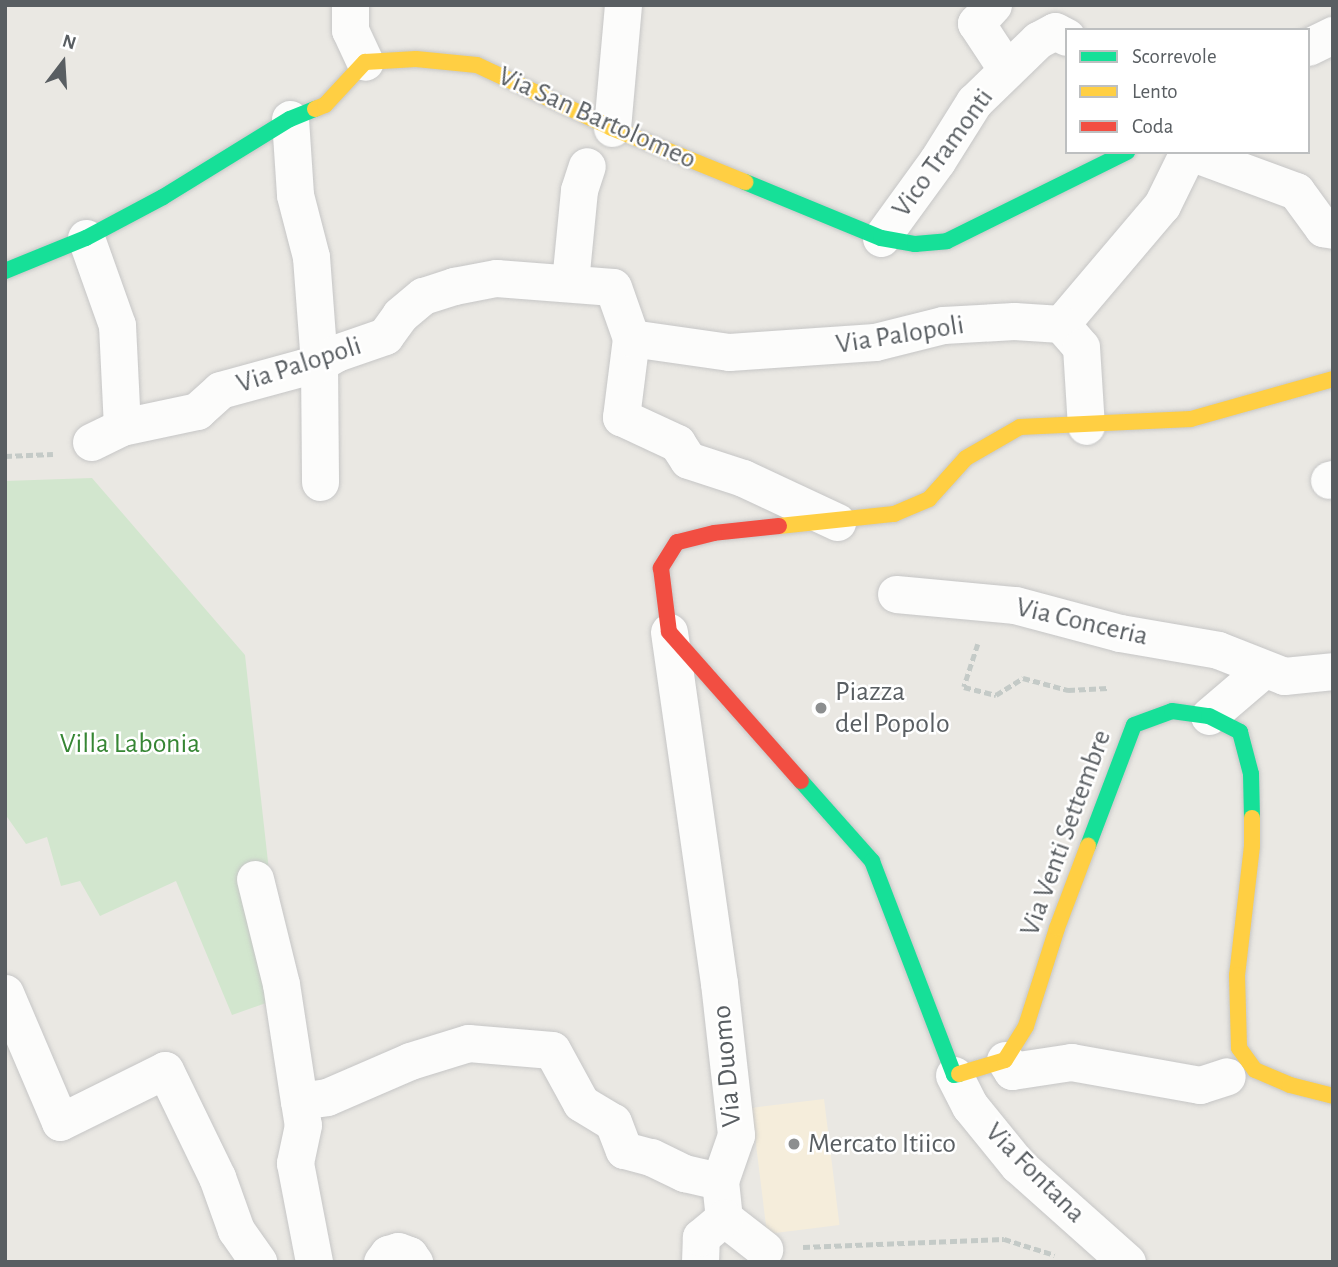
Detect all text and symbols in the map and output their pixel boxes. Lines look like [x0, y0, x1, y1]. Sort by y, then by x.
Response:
north arrow [28, 28, 98, 98]
legend [1065, 28, 1310, 154]
text: N [60, 31, 78, 53]
text: Scorrevole [1132, 46, 1217, 67]
street label: Via San Bartolomeo [493, 59, 701, 177]
text: Lento [1132, 81, 1178, 102]
street label: Vico Tramonti [885, 82, 1001, 224]
text: Coda [1132, 116, 1173, 137]
street label: Via Palopoli [834, 308, 966, 362]
street label: Via Palopoli [232, 329, 366, 401]
street label: Via Conceria [1013, 591, 1151, 653]
place label: Piazza del Popolo [835, 675, 950, 741]
marker: Piazza del Popolo [813, 700, 829, 716]
street label: Via Venti Settembre [1013, 725, 1119, 941]
park label: Villa Labonia [60, 727, 200, 761]
street label: Via Duomo [705, 1004, 749, 1128]
street label: Via Fontana [978, 1116, 1092, 1230]
place label: Mercato Itiico [808, 1127, 956, 1161]
marker: Mercato Itiico [786, 1136, 802, 1152]

